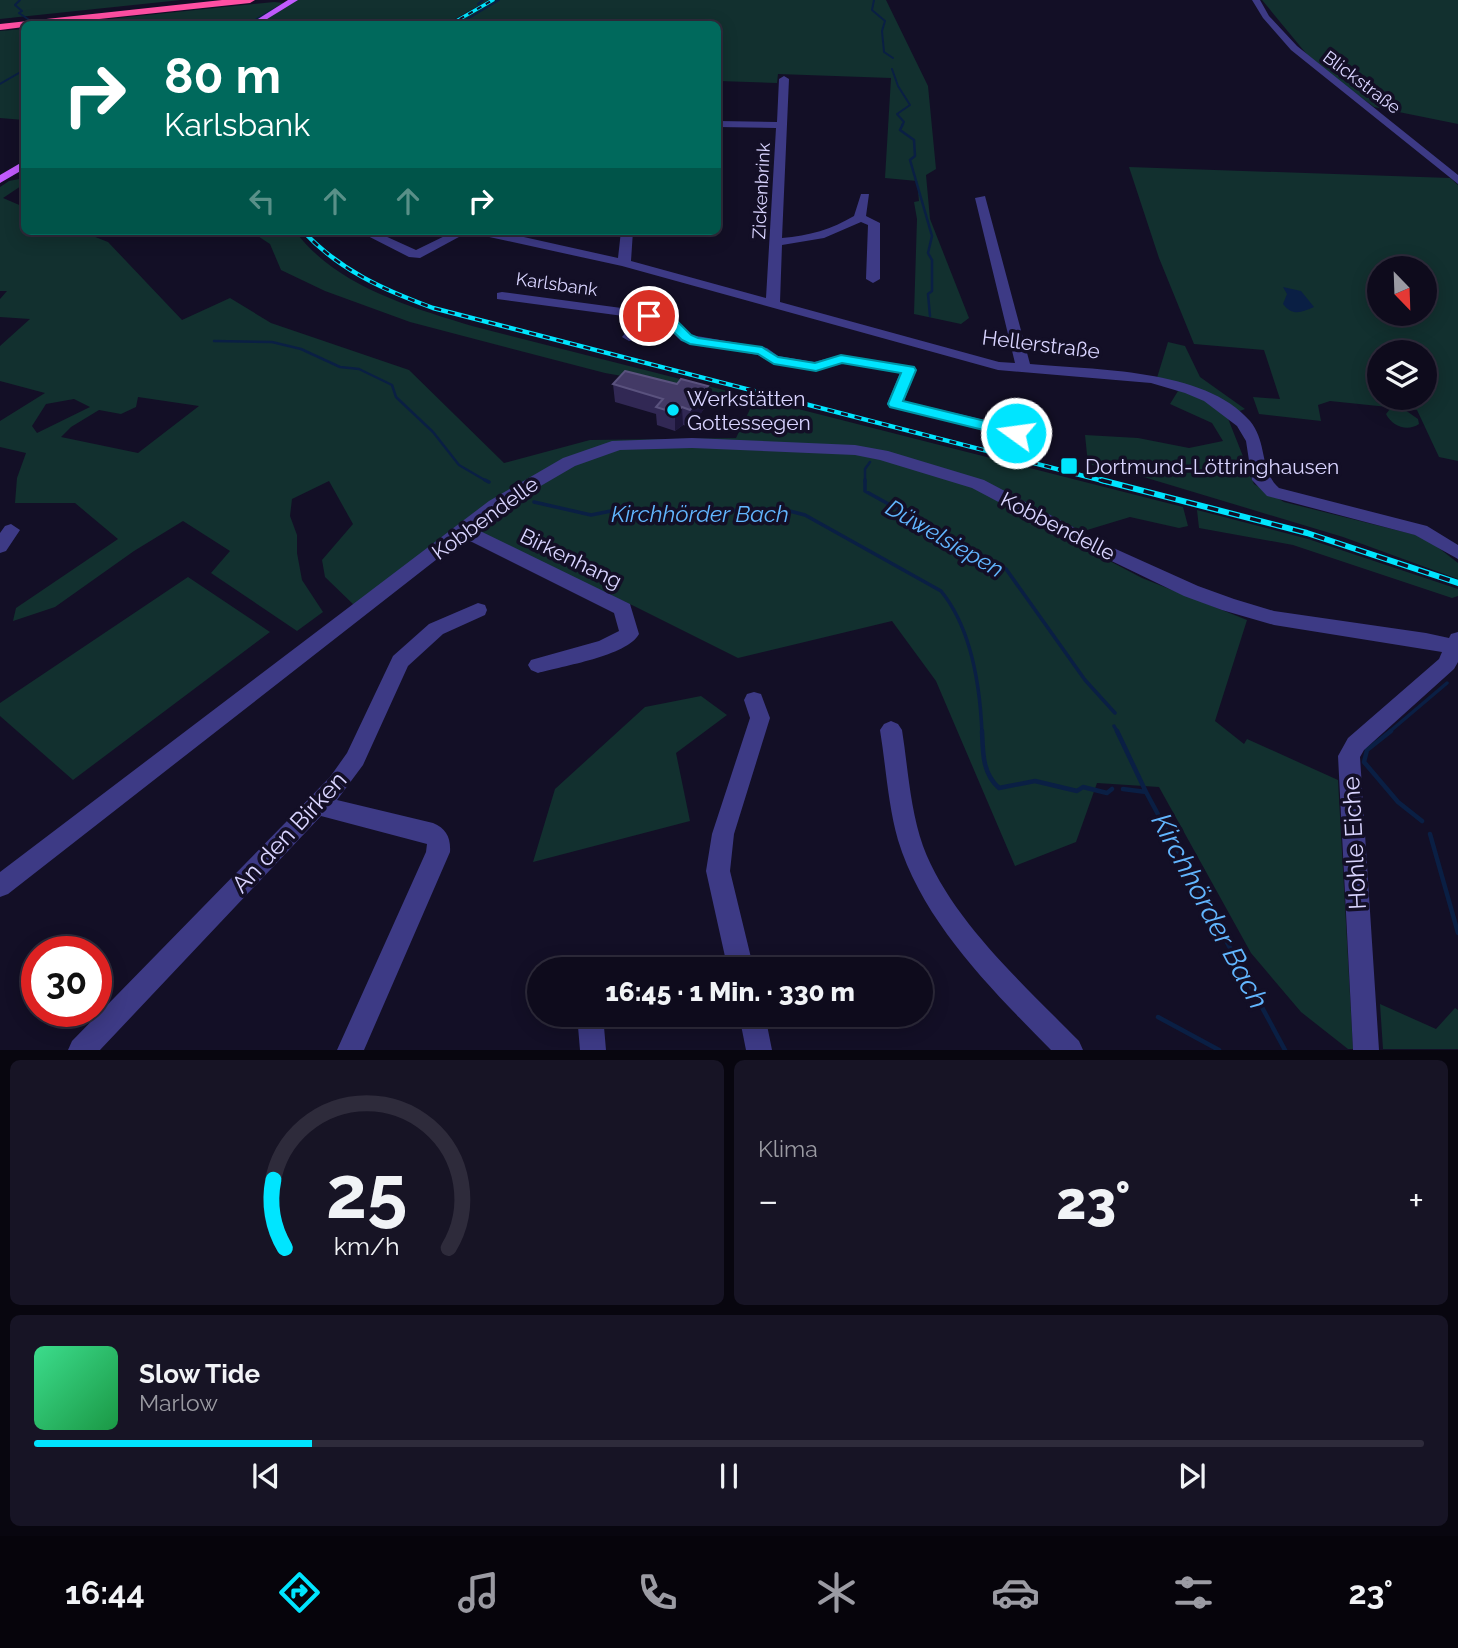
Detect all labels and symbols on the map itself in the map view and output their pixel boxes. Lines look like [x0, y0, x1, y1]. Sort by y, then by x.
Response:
street label: Blickstraße [1319, 46, 1405, 118]
street label: Zickenbrink [748, 142, 774, 240]
north arrow [1367, 256, 1437, 326]
street label: Karlsbank [515, 268, 600, 300]
pin [619, 286, 679, 346]
street label: Hellerstraße [981, 324, 1101, 364]
place label: Werkstätten Gottessegen [687, 386, 811, 435]
position arrow [979, 396, 1053, 470]
marker: Werkstätten Gottessegen [665, 402, 681, 418]
place label: Dortmund-Löttringhausen [1085, 454, 1339, 479]
marker: Dortmund-Löttringhausen [1059, 456, 1079, 476]
street label: Kobbendelle [427, 471, 543, 565]
street label: Kobbendelle [997, 486, 1119, 566]
water label: Düwelsiepen [881, 493, 1009, 583]
water label: Kirchhörder Bach [611, 500, 789, 527]
street label: Birkenhang [516, 523, 626, 593]
street label: An den Birken [225, 765, 353, 899]
street label: Hohle Eiche [1336, 776, 1372, 910]
water label: Kirchhörder Bach [1145, 808, 1275, 1014]
speed limit sign: 30 [21, 936, 112, 1027]

